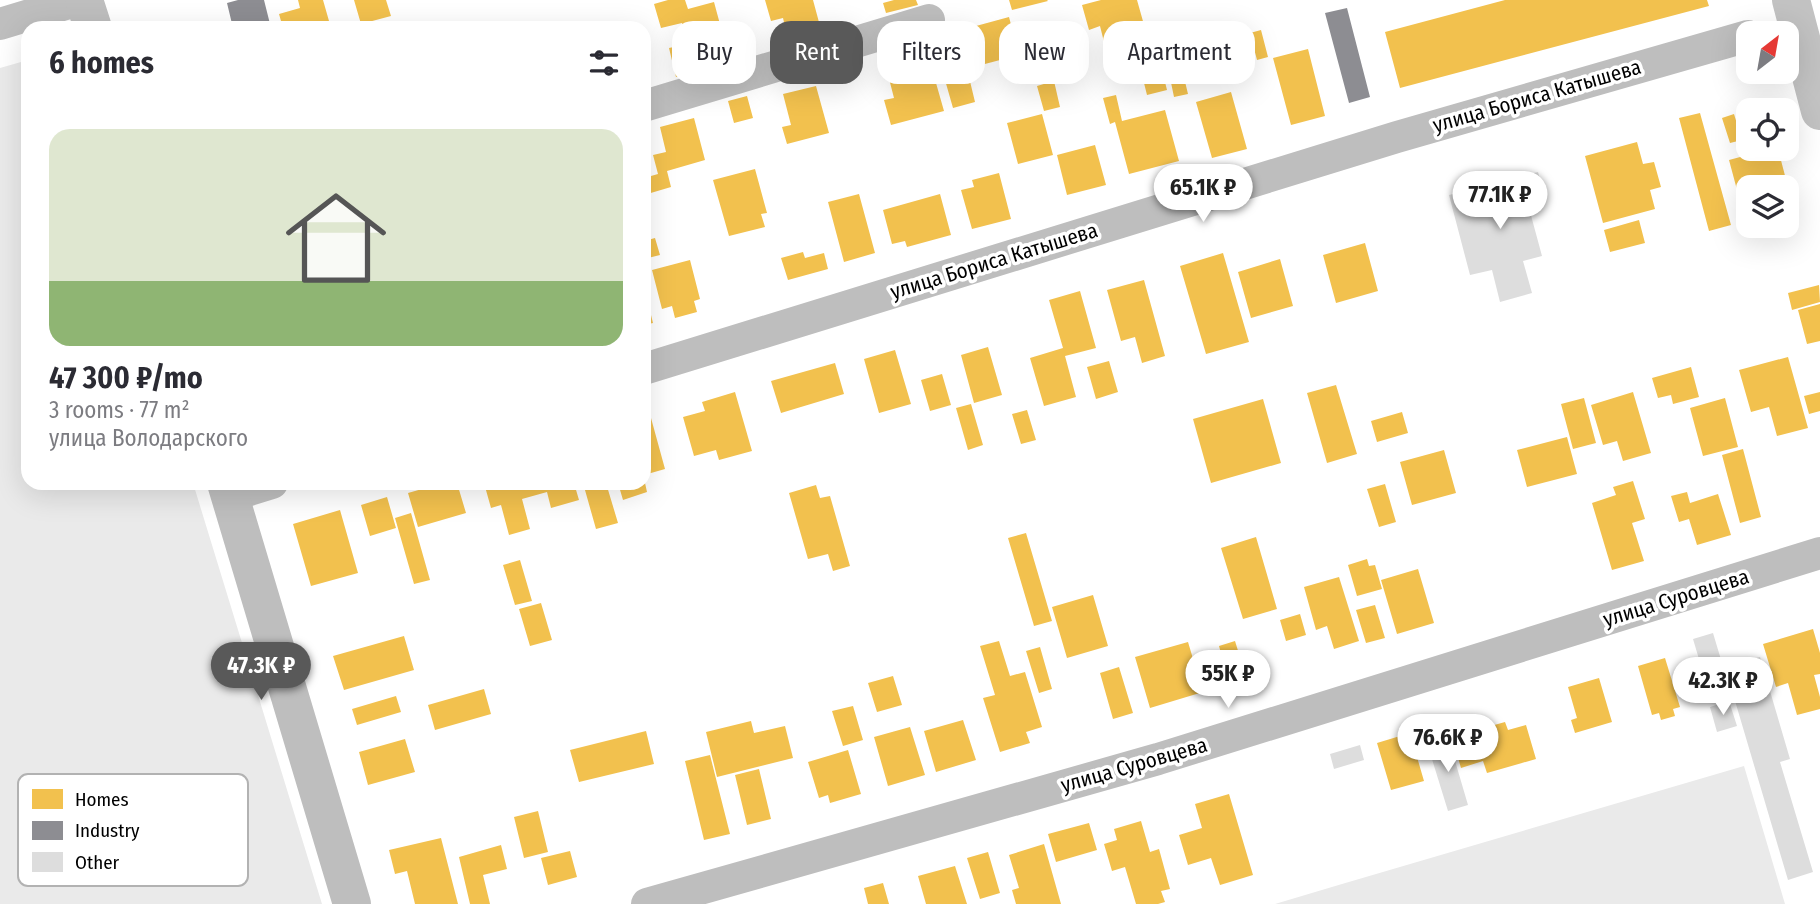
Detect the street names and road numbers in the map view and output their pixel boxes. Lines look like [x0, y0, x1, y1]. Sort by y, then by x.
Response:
street label: улица Бориса Катышева [1430, 54, 1644, 138]
street label: улица Бориса Катышева [887, 217, 1101, 305]
street label: улица Суровцева [1600, 563, 1752, 633]
street label: улица Суровцева [1058, 732, 1210, 798]

